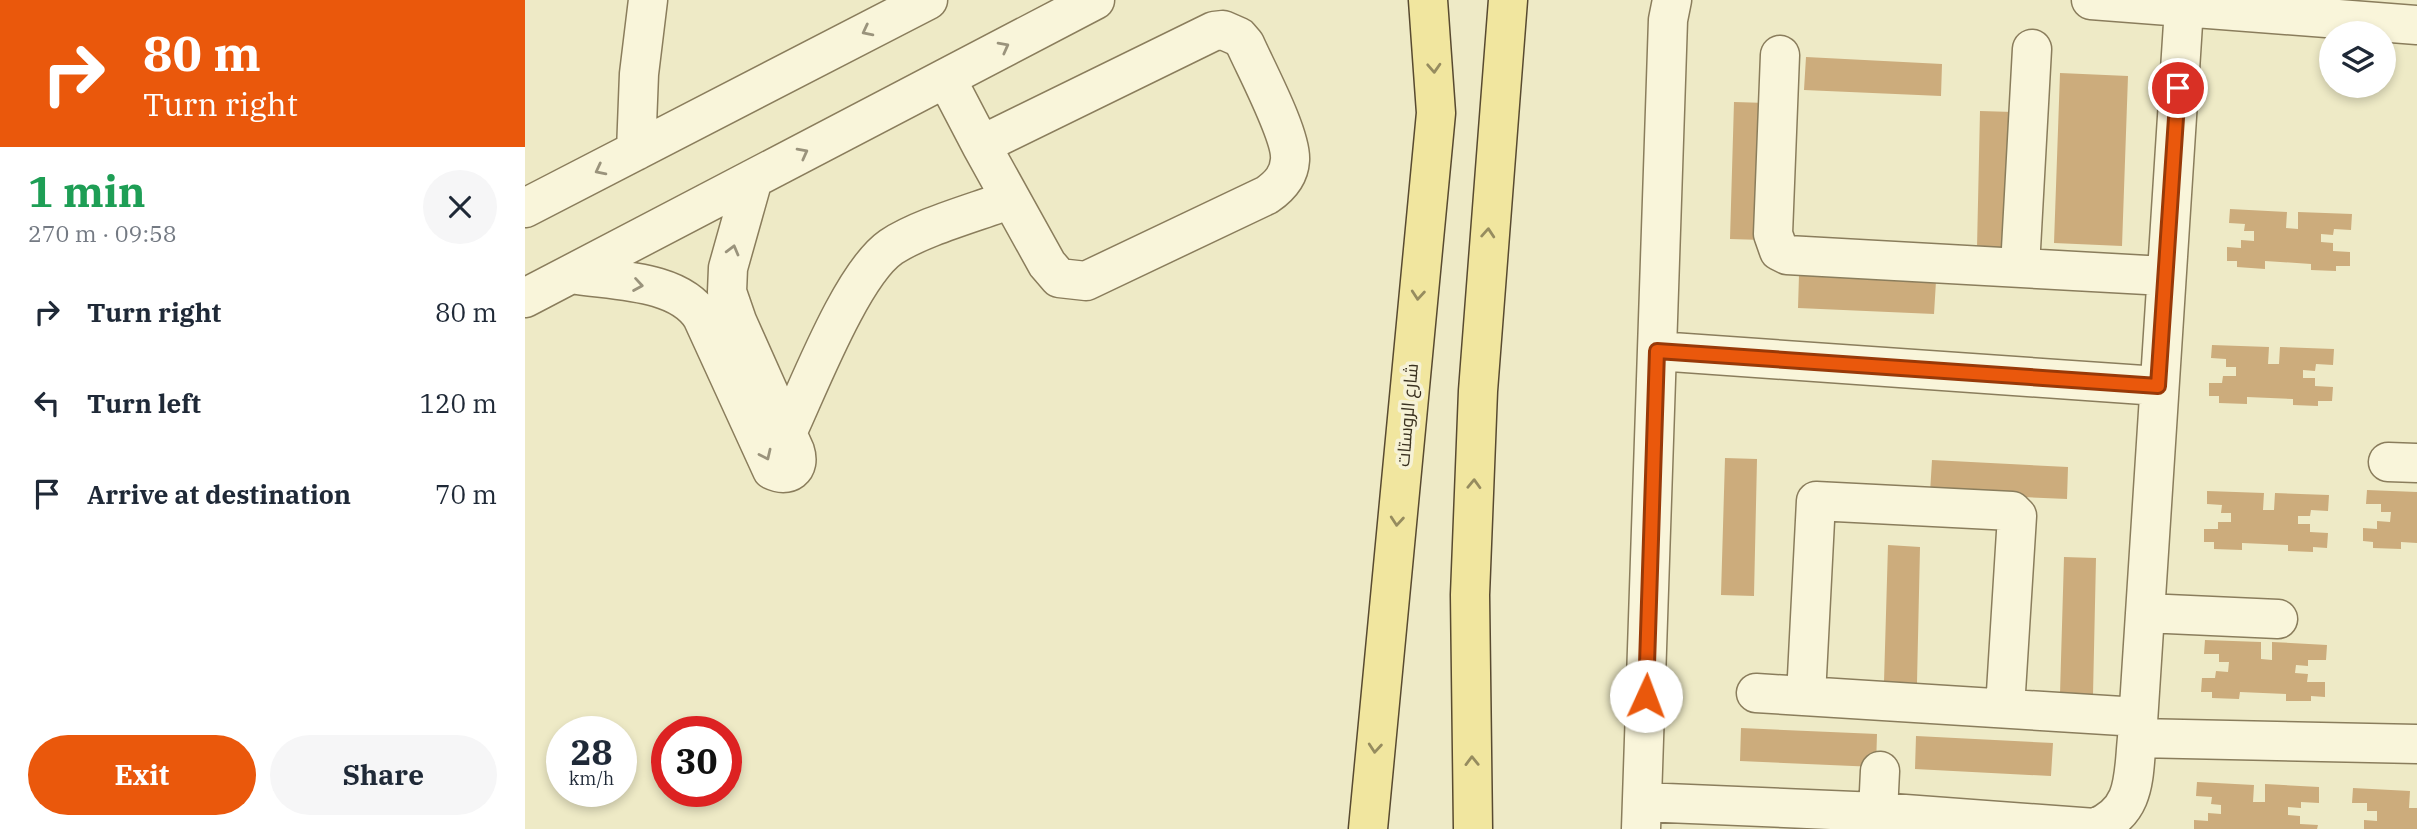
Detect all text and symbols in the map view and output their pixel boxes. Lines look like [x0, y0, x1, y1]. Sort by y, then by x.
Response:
text: 80 m [143, 21, 261, 84]
map controls [2319, 21, 2396, 98]
button: layers [2319, 21, 2396, 98]
one-way arrow [862, 23, 875, 37]
icon: right [28, 28, 119, 119]
one-way arrow [997, 42, 1010, 56]
pin [2148, 58, 2208, 118]
one-way arrow [1427, 63, 1442, 74]
icon: arrive [2159, 69, 2197, 107]
text: Turn right [143, 83, 298, 125]
one-way arrow [796, 147, 808, 161]
one-way arrow [595, 161, 607, 175]
text: 1 min [28, 164, 146, 219]
button: close [423, 170, 497, 244]
text: 270 m · 09:58 [28, 218, 177, 248]
one-way arrow [1481, 227, 1496, 238]
one-way arrow [725, 244, 739, 256]
one-way arrow [632, 277, 644, 292]
one-way arrow [1411, 289, 1426, 300]
icon: right [28, 293, 66, 331]
text: Turn right [87, 295, 221, 329]
text: 80 m [435, 295, 497, 329]
street label: شارع الروستات [1391, 362, 1424, 468]
icon: left [28, 384, 66, 422]
text: Turn left [87, 386, 201, 420]
text: 120 m [419, 386, 497, 420]
one-way arrow [757, 448, 771, 461]
icon: arrive [28, 475, 66, 513]
text: Arrive at destination [87, 477, 351, 511]
text: 70 m [435, 477, 497, 511]
one-way arrow [1466, 479, 1482, 489]
one-way arrow [1390, 516, 1405, 527]
position arrow [1609, 659, 1683, 733]
speed limit sign: 30 [651, 716, 742, 807]
text: 28 [570, 729, 613, 775]
button: Exit [28, 735, 256, 815]
button: Share [270, 735, 497, 815]
one-way arrow [1368, 742, 1383, 753]
one-way arrow [1464, 755, 1480, 766]
text: km/h [569, 767, 614, 790]

